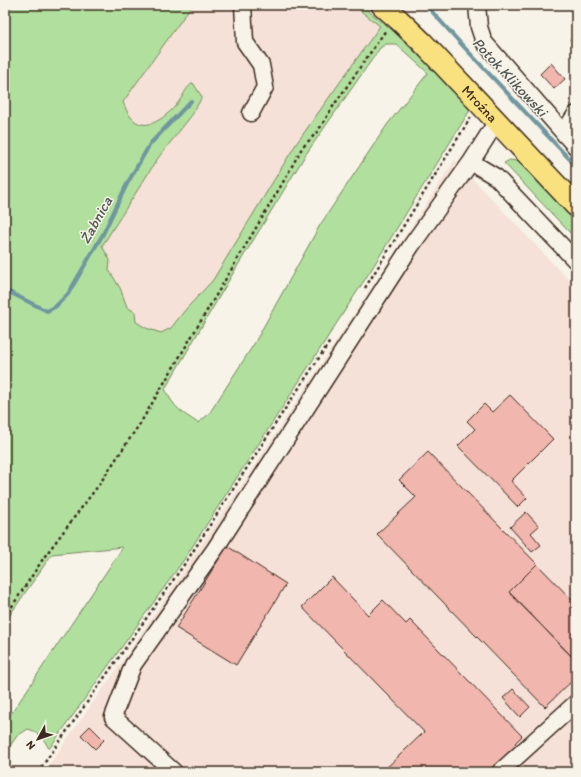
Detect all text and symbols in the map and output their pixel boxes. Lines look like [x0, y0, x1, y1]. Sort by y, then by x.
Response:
water label: Potok Klikowski [469, 34, 553, 122]
street label: Mroźna [458, 82, 501, 126]
water label: Żabnica [76, 193, 116, 247]
north arrow [18, 719, 58, 759]
text: N [23, 738, 38, 752]

